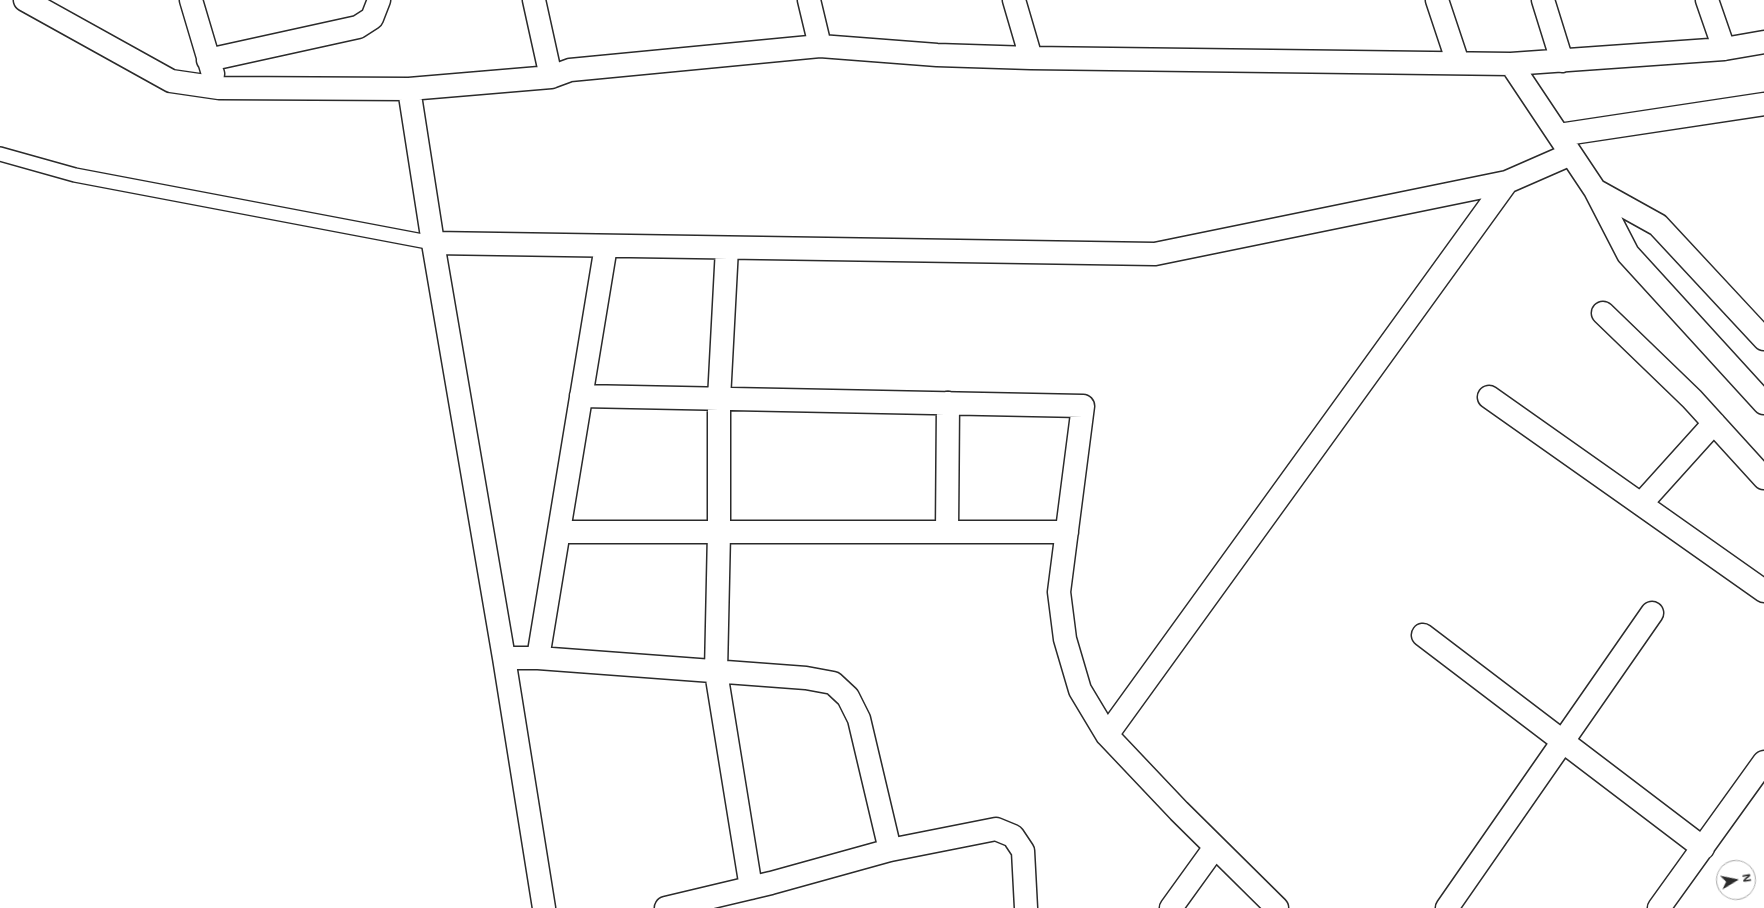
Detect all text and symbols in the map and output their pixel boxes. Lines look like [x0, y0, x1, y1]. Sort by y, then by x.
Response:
north arrow [1716, 860, 1756, 900]
text: N [1739, 873, 1755, 883]

